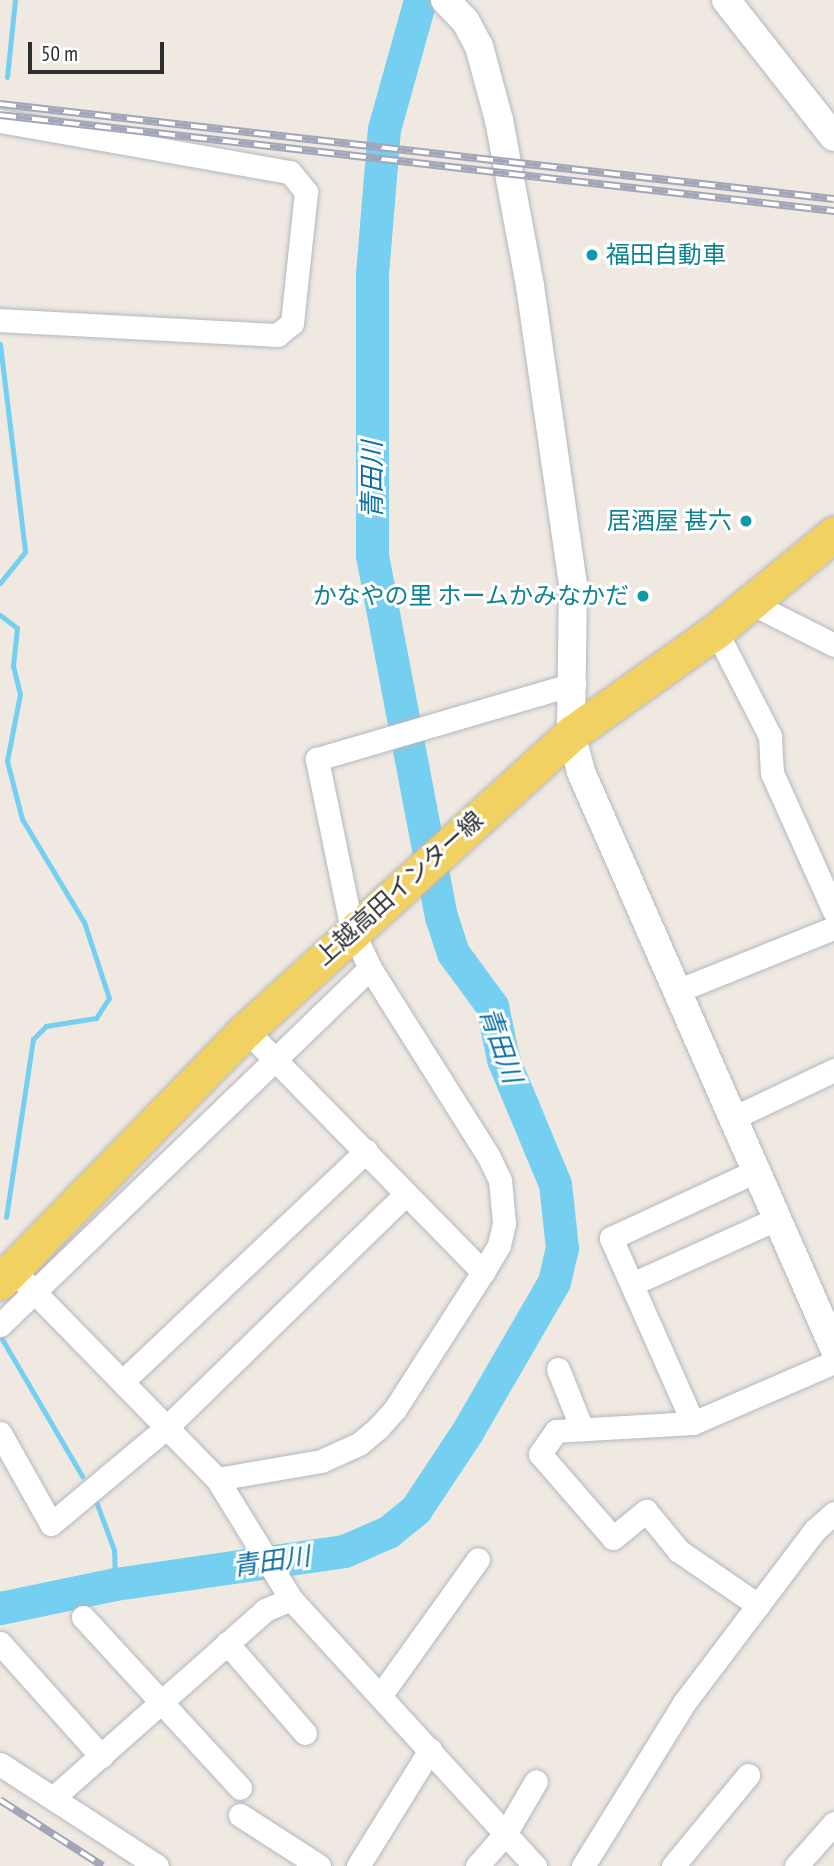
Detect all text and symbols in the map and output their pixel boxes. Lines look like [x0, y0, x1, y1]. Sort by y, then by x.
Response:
scale bar [32, 28, 168, 72]
text: 50 m [41, 40, 78, 67]
place label: 福田自動車 [606, 241, 726, 269]
marker: 福田自動車 [584, 247, 600, 263]
water label: 青田川 [356, 441, 388, 519]
place label: 居酒屋 甚六 [607, 507, 732, 535]
marker: 居酒屋 甚六 [738, 513, 754, 529]
place label: かなやの里 ホームかみなかだ [312, 582, 629, 610]
marker: かなやの里 ホームかみなかだ [635, 588, 651, 604]
street label: 上越高田インター線 [309, 805, 489, 971]
water label: 青田川 [474, 1003, 528, 1087]
water label: 青田川 [230, 1540, 312, 1582]

